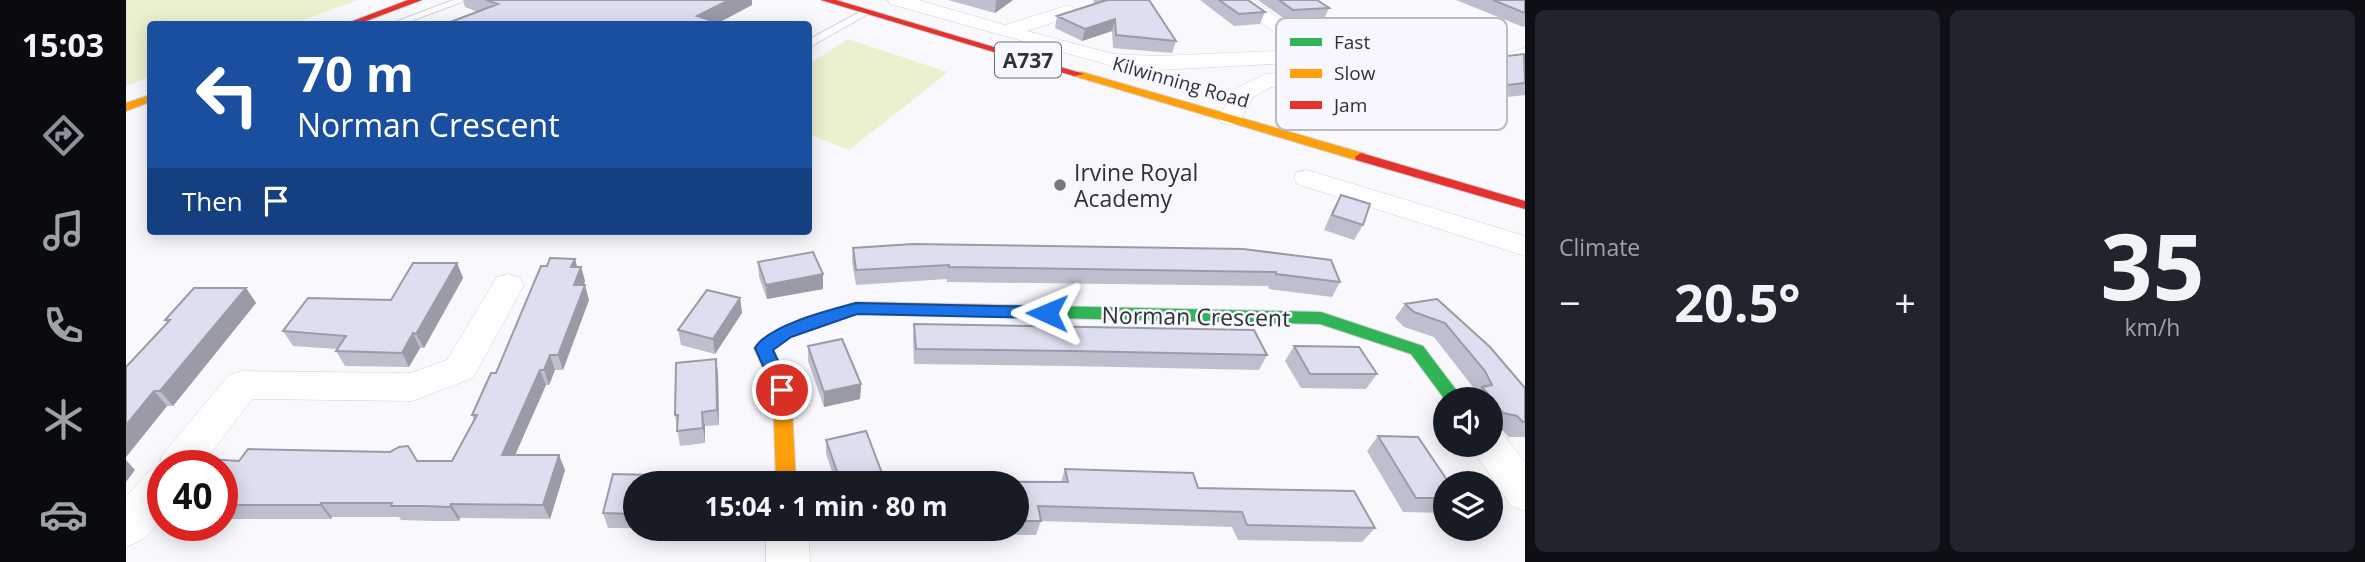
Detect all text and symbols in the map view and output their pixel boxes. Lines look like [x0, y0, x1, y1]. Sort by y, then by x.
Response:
legend [1276, 18, 1507, 130]
text: 15:03 [22, 23, 104, 66]
text: Fast [1334, 29, 1370, 55]
text: 70 m [297, 40, 414, 106]
road number: A737 [995, 42, 1061, 78]
icon: left [182, 49, 273, 140]
street label: Kilwinning Road [1110, 50, 1252, 114]
text: Slow [1334, 60, 1376, 86]
text: Jam [1332, 92, 1367, 118]
text: Norman Crescent [297, 103, 560, 146]
icon: directions [39, 111, 88, 160]
place label: Irvine Royal Academy [1074, 156, 1198, 214]
marker: Irvine Royal Academy [1052, 177, 1068, 193]
icon: arrive [257, 182, 295, 220]
text: Then [182, 183, 243, 219]
text: 35 [2100, 203, 2205, 327]
icon: music [39, 206, 88, 255]
text: Climate [1559, 231, 1640, 263]
text: 20.5° [1674, 266, 1801, 337]
position arrow [1010, 276, 1084, 350]
text: − [1559, 276, 1581, 328]
text: + [1894, 276, 1916, 328]
street label: Norman Crescent [1101, 298, 1291, 334]
icon: phone [39, 301, 88, 350]
text: km/h [2125, 311, 2180, 343]
pin [752, 360, 812, 420]
icon: arrive [763, 371, 801, 409]
map controls [1433, 387, 1503, 541]
button: sound [1433, 387, 1503, 457]
icon: climate [39, 395, 88, 444]
speed limit sign: 40 [147, 450, 238, 541]
button: layers [1433, 471, 1503, 541]
text: 15:04 · 1 min · 80 m [705, 488, 947, 524]
icon: car [39, 490, 88, 539]

